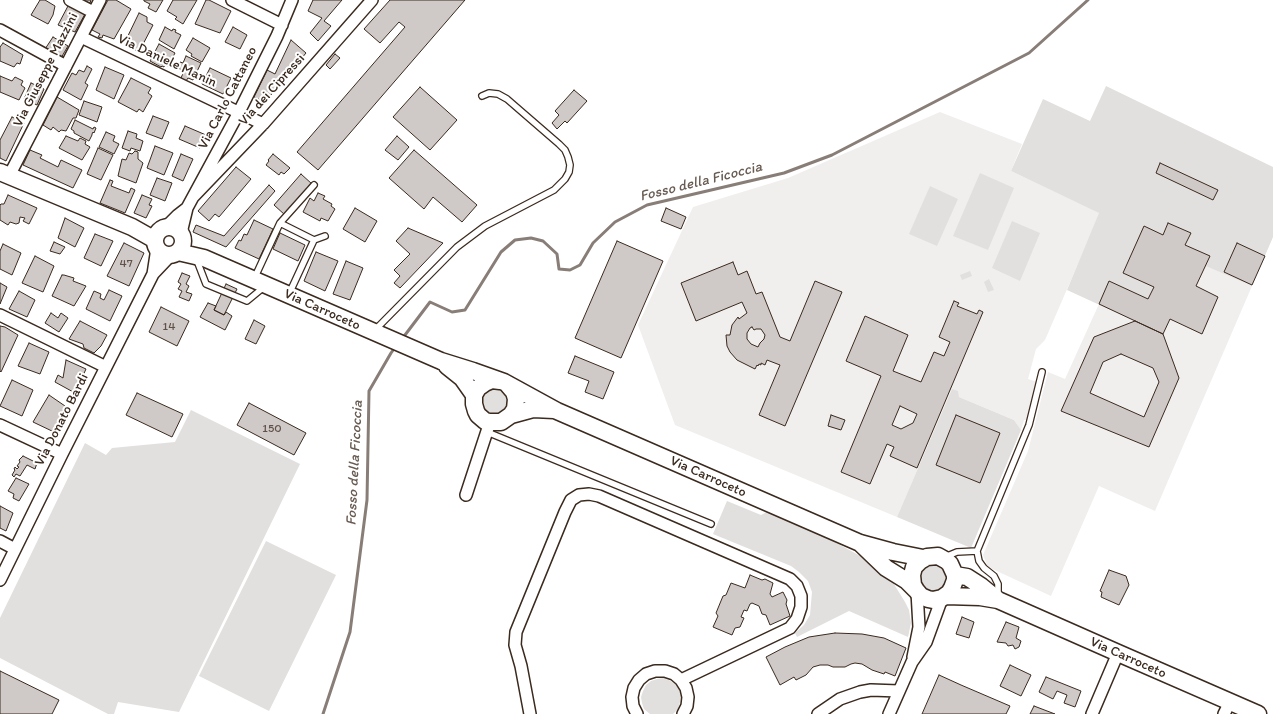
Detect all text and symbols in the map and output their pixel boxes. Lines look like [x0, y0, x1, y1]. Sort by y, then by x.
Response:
street label: Via Giuseppe Mazzini [10, 10, 82, 130]
street label: Via Daniele Manin [115, 31, 219, 91]
street label: Via Carlo Cattaneo [195, 44, 261, 152]
street label: Via dei Cipressi [235, 51, 309, 129]
water label: Fosso della Ficoccia [638, 158, 764, 206]
house number: 47 [119, 257, 133, 271]
street label: Via Carroceto [281, 286, 363, 334]
house number: 14 [163, 320, 175, 334]
street label: Via Donato Bardi [31, 371, 93, 469]
water label: Fosso della Ficoccia [343, 400, 367, 526]
house number: 150 [262, 422, 282, 436]
street label: Via Carroceto [667, 453, 749, 501]
street label: Via Carroceto [1087, 634, 1169, 682]

